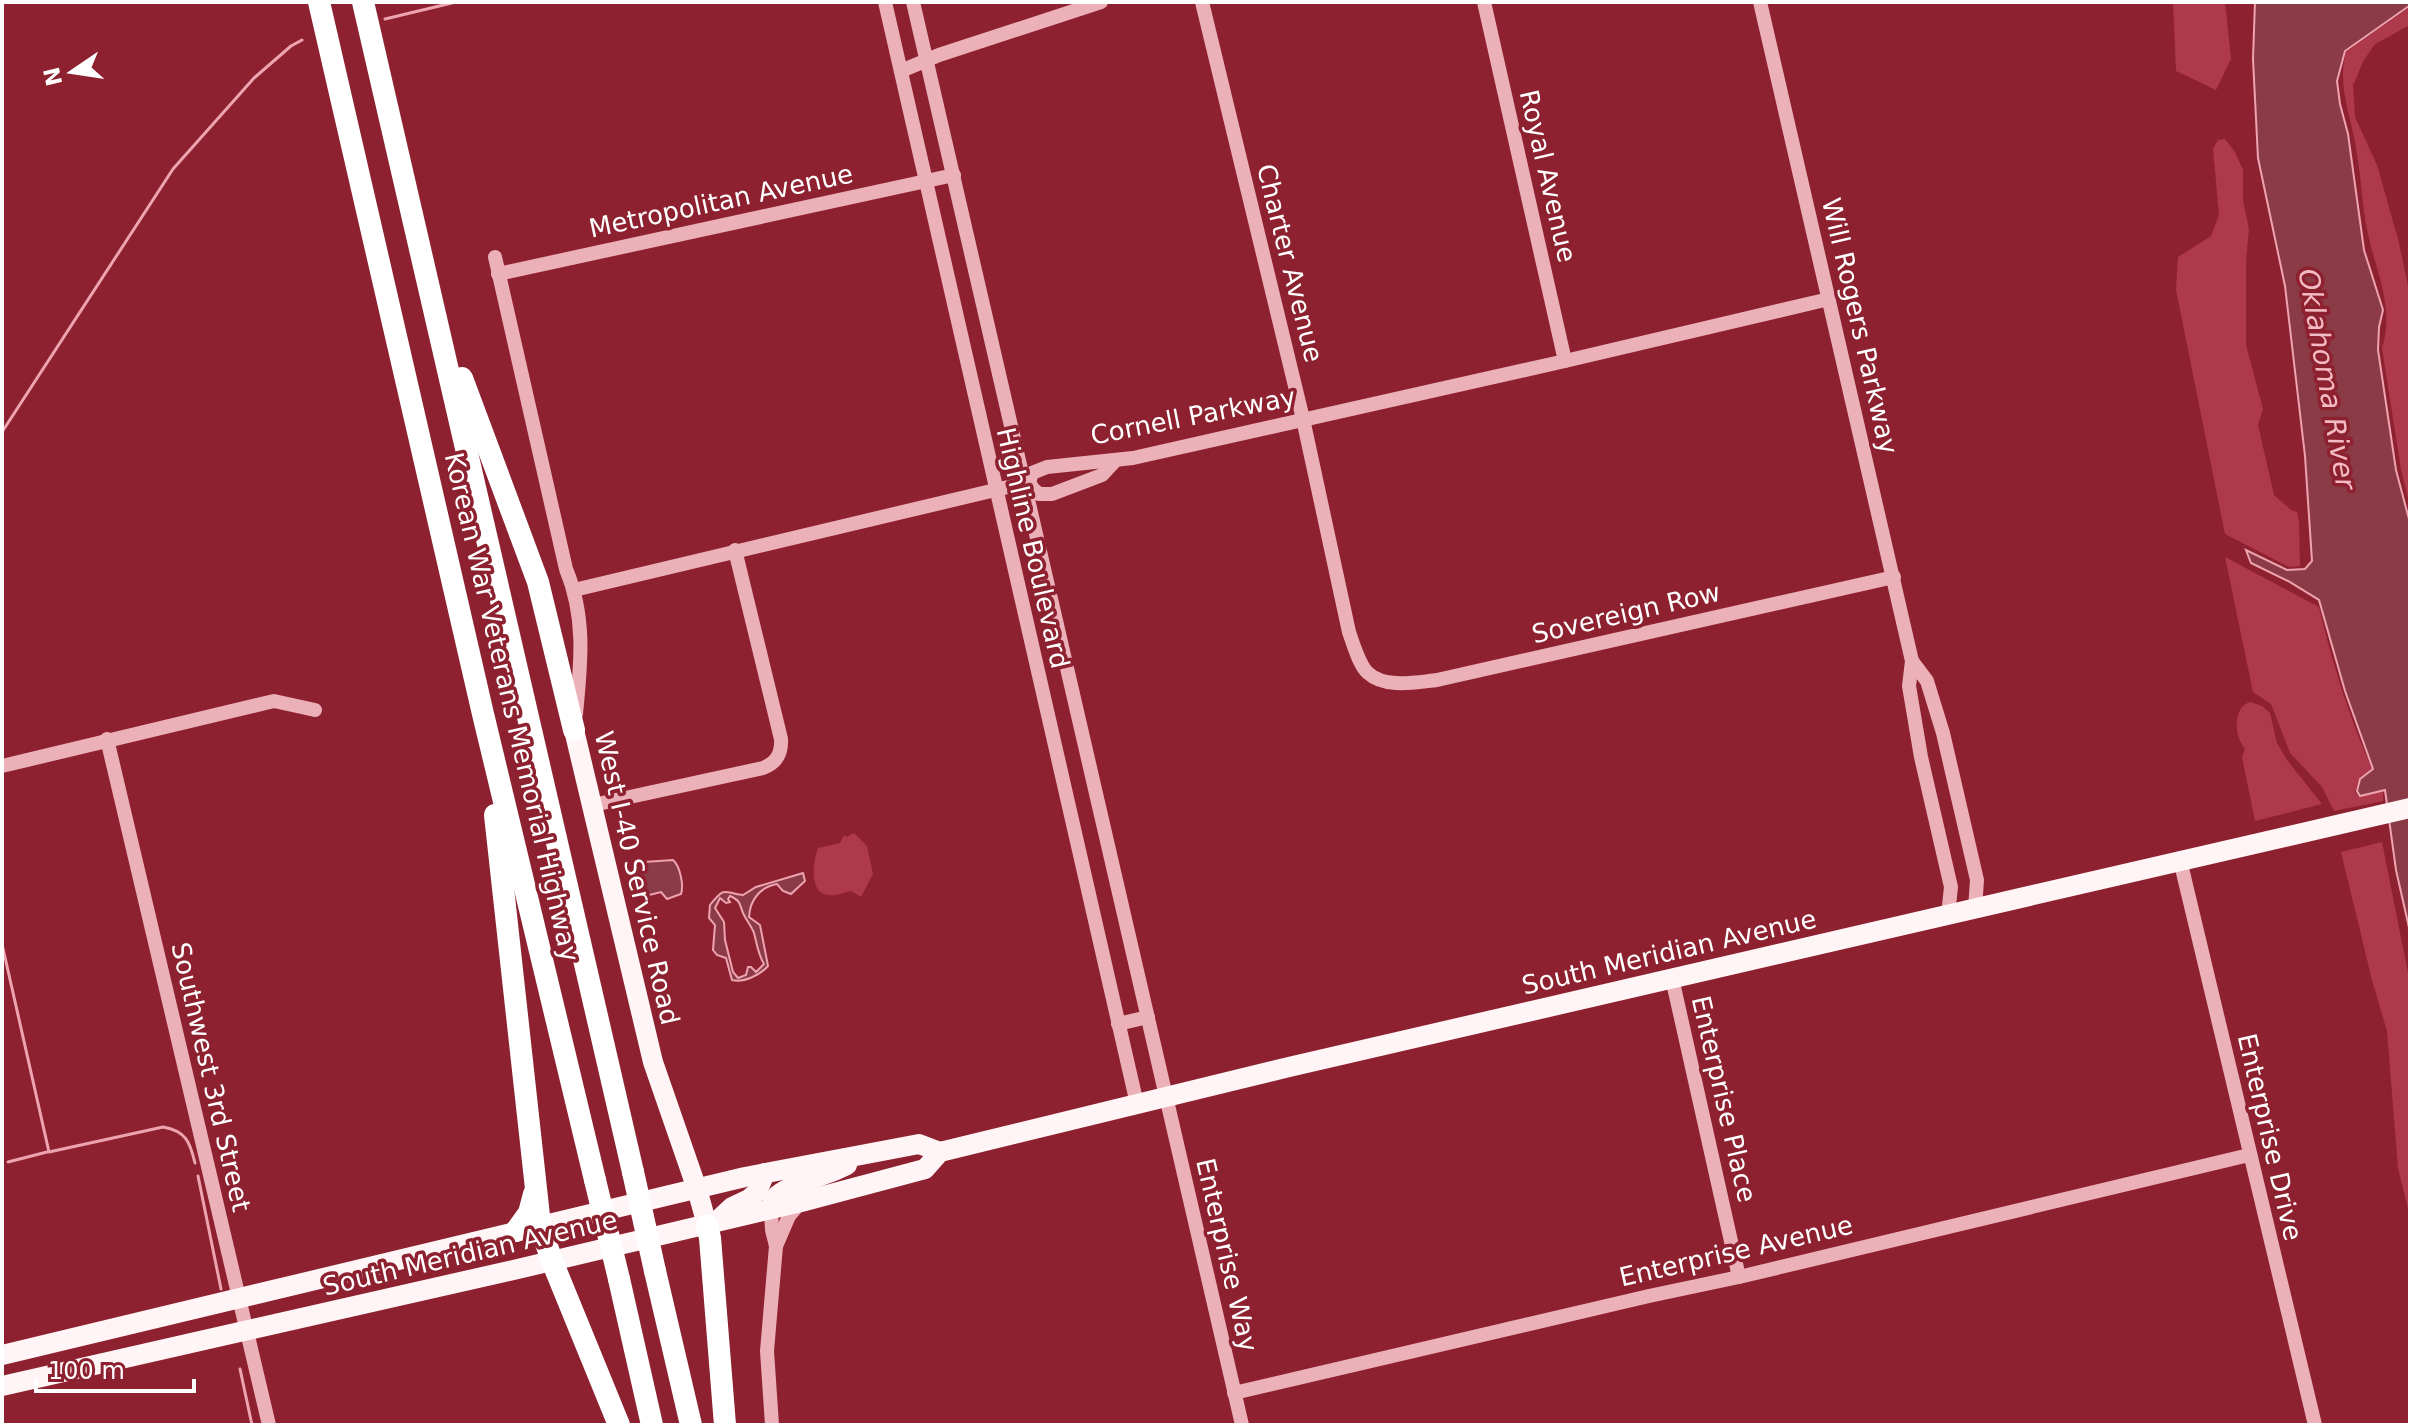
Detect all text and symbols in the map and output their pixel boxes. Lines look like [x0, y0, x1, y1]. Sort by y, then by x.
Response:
north arrow [32, 32, 112, 112]
text: N [39, 65, 67, 88]
street label: Royal Avenue [1514, 87, 1582, 265]
street label: Metropolitan Avenue [586, 158, 856, 244]
street label: Charter Avenue [1251, 161, 1329, 365]
street label: Will Rogers Parkway [1816, 195, 1904, 457]
water label: Oklahoma River [2291, 266, 2363, 494]
street label: Cornell Parkway [1088, 381, 1298, 451]
street label: Highline Boulevard [991, 425, 1075, 671]
street label: Korean War Veterans Memorial Highway [439, 450, 585, 964]
street label: Sovereign Row [1529, 577, 1723, 649]
street label: West I-40 Service Road [589, 728, 685, 1028]
street label: South Meridian Avenue [1519, 904, 1819, 1000]
street label: Southwest 3rd Street [165, 939, 257, 1215]
street label: Enterprise Place [1686, 993, 1762, 1205]
street label: Enterprise Drive [2232, 1031, 2308, 1243]
street label: Enterprise Way [1190, 1155, 1264, 1355]
street label: South Meridian Avenue [320, 1205, 620, 1301]
street label: Enterprise Avenue [1616, 1210, 1856, 1292]
scale bar [36, 1343, 194, 1393]
text: 100 m [48, 1357, 125, 1385]

